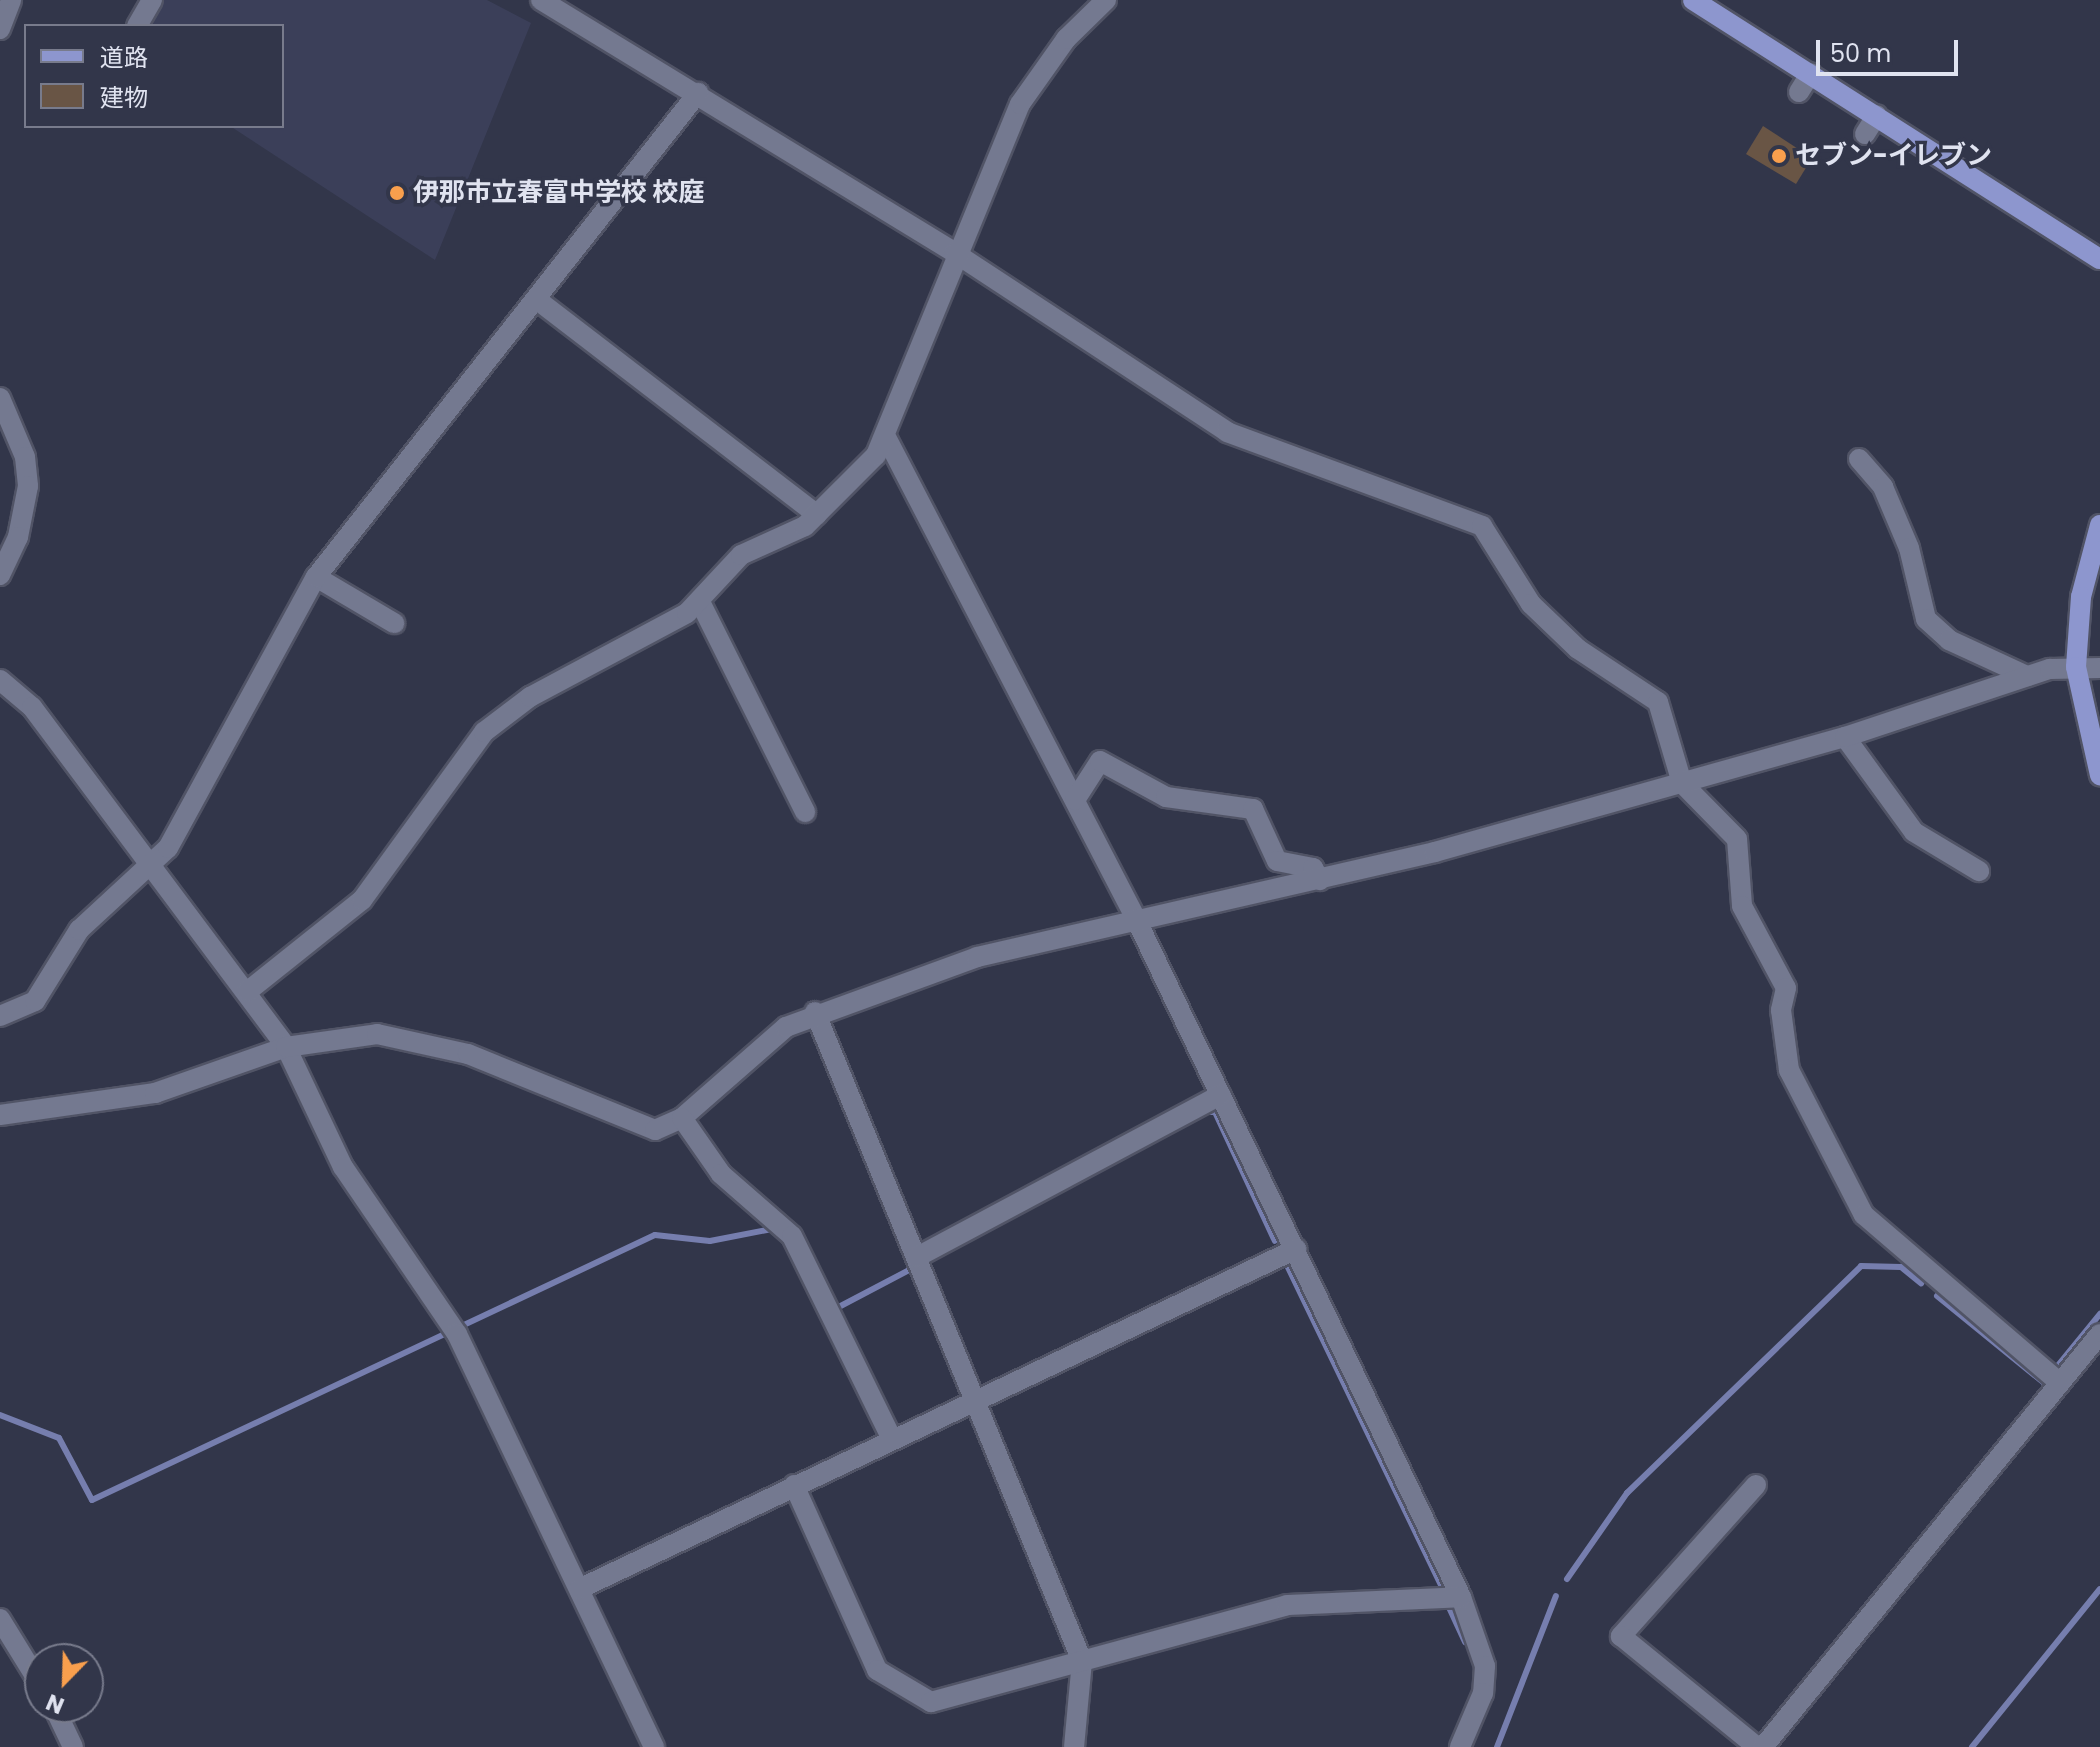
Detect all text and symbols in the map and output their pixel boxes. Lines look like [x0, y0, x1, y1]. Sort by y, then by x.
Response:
legend [24, 24, 284, 128]
scale bar [1820, 24, 1962, 74]
text: 50 m [1830, 37, 1891, 70]
text: 道路 [100, 41, 148, 74]
text: 建物 [100, 81, 148, 114]
place label: セブン-イレブン [1795, 140, 1992, 172]
marker: セブン-イレブン [1770, 147, 1788, 165]
place label: 伊那市立春富中学校 校庭 [413, 177, 705, 209]
marker: 伊那市立春富中学校 校庭 [388, 184, 406, 202]
north arrow [24, 1643, 104, 1723]
text: N [42, 1686, 69, 1721]

